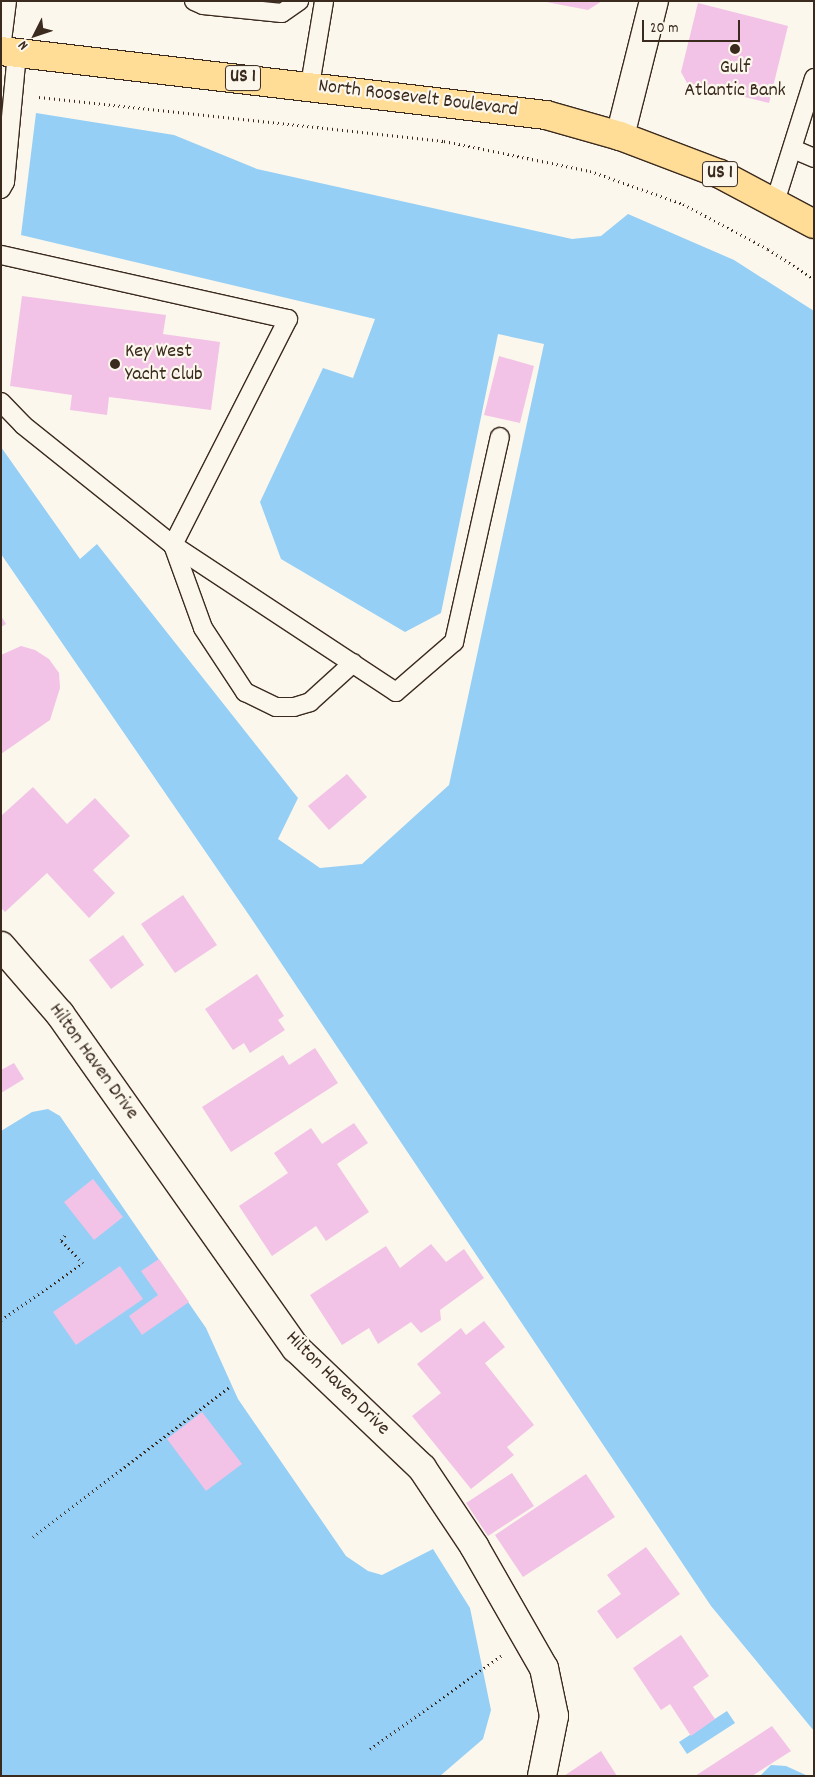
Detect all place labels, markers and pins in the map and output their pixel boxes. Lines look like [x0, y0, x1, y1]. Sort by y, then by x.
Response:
marker: Gulf Atlantic Bank [729, 43, 741, 55]
place label: Gulf Atlantic Bank [684, 57, 786, 104]
place label: Key West Yacht Club [125, 340, 203, 387]
marker: Key West Yacht Club [109, 358, 121, 370]

